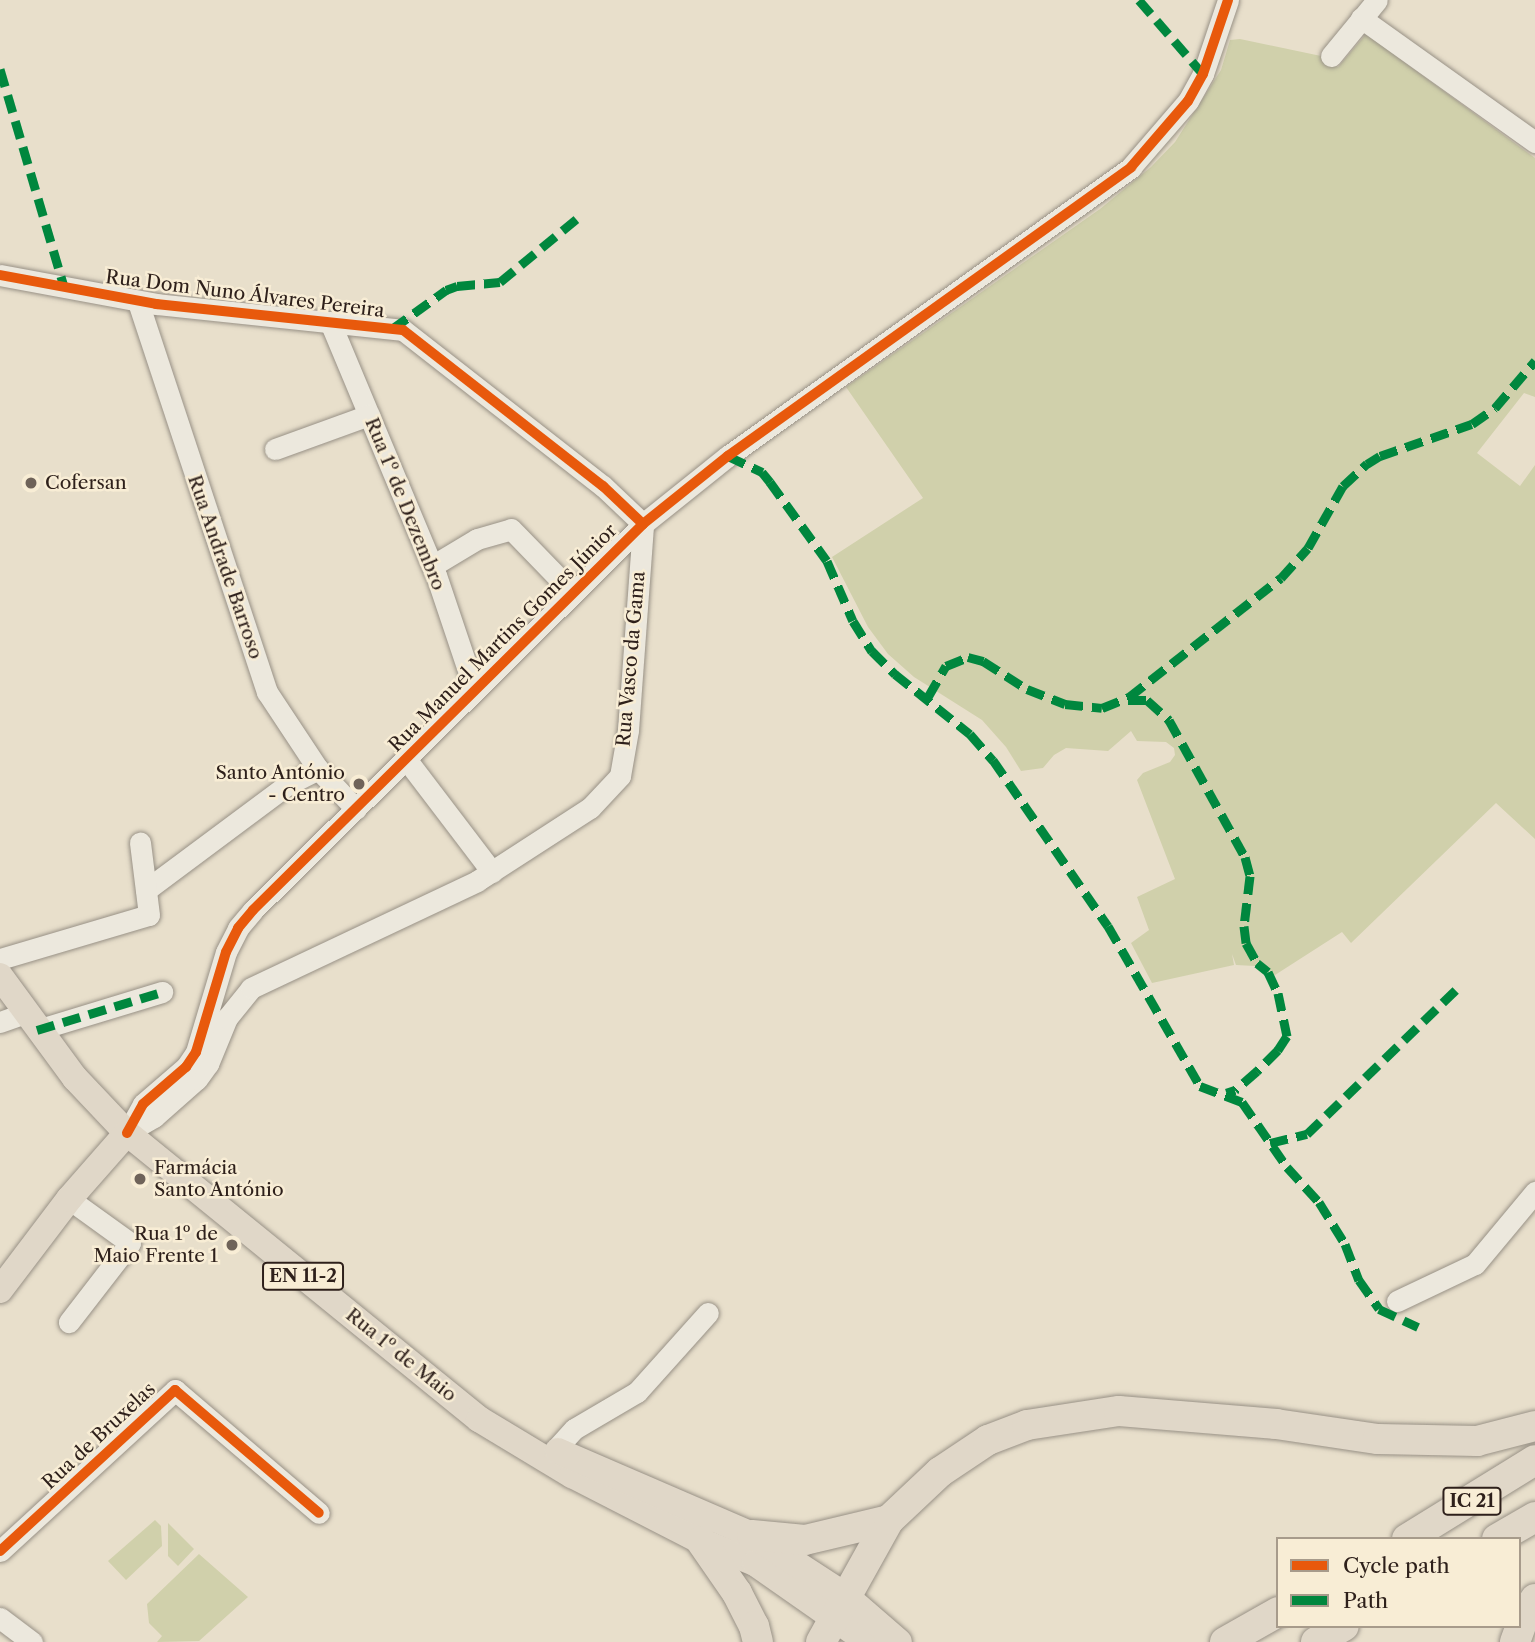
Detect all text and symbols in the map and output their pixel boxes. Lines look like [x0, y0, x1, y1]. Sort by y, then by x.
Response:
street label: Rua Dom Nuno Álvares Pereira [104, 266, 386, 322]
street label: Rua 1º de Dezembro [360, 414, 450, 594]
place label: Cofersan [45, 472, 127, 494]
street label: Rua Andrade Barroso [183, 472, 267, 662]
marker: Cofersan [23, 475, 39, 491]
street label: Rua Manuel Martins Gomes Júnior [384, 519, 622, 757]
street label: Rua Vasco da Gama [612, 570, 650, 748]
place label: Santo António - Centro [215, 762, 345, 806]
marker: Santo António - Centro [351, 776, 367, 792]
place label: Farmácia Santo António [154, 1157, 284, 1201]
marker: Farmácia Santo António [132, 1171, 148, 1187]
place label: Rua 1º de Maio Frente 1 [93, 1223, 218, 1267]
marker: Rua 1º de Maio Frente 1 [224, 1237, 240, 1253]
road number: EN 11-2 [261, 1261, 345, 1290]
street label: Rua 1º de Maio [341, 1303, 461, 1407]
street label: Rua de Bruxelas [38, 1378, 160, 1494]
road number: IC 21 [1442, 1486, 1502, 1516]
legend [1276, 1537, 1521, 1628]
text: Cycle path [1343, 1553, 1450, 1578]
text: Path [1343, 1588, 1388, 1613]

